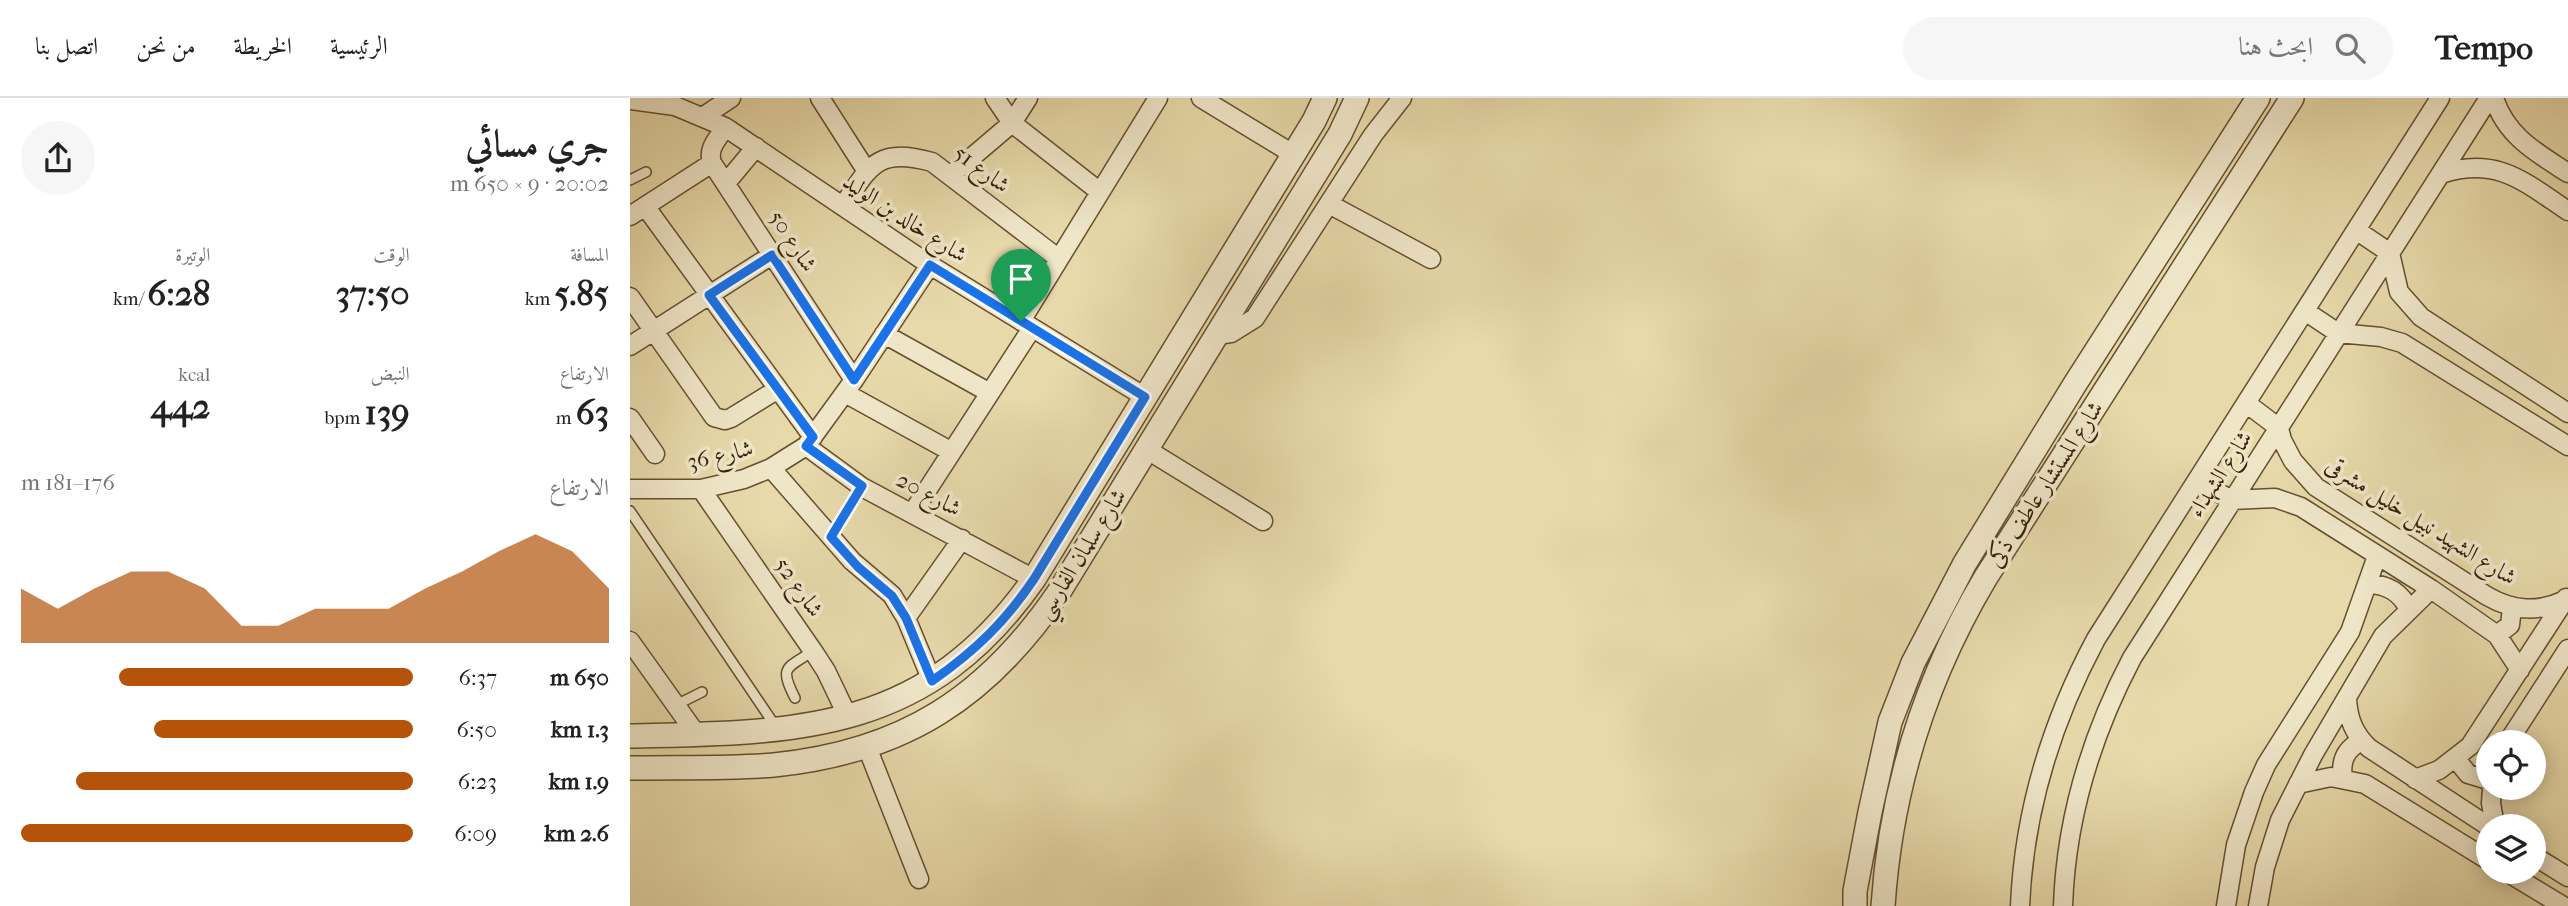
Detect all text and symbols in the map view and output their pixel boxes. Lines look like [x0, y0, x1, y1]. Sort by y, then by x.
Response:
search box [1903, 17, 2393, 80]
icon: search [2331, 29, 2369, 67]
text: Tempo [2435, 29, 2533, 68]
text: ابحث هنا [2238, 31, 2313, 62]
text: اتصل بنا [35, 32, 98, 60]
text: من نحن [136, 32, 196, 60]
text: الخريطة [234, 32, 292, 60]
text: الرئيسية [330, 32, 388, 60]
button: share [21, 121, 95, 195]
text: جري مسائي [465, 121, 609, 166]
street label: شارع 51 [945, 139, 1015, 204]
street label: شارع خالد بن الوليد [834, 168, 972, 273]
text: 20:02 · 9 × 650 m [450, 170, 609, 197]
street label: شارع 50 [758, 205, 823, 280]
text: الوتيرة [175, 244, 210, 266]
text: الوقت [373, 244, 410, 266]
text: المسافة [570, 244, 609, 266]
pin [991, 249, 1051, 321]
icon: arrive [1002, 260, 1040, 298]
text: 6:28 [147, 273, 210, 314]
text: 37:50 [336, 273, 410, 314]
text: 5.85 [554, 273, 609, 314]
text: /km [113, 288, 147, 310]
text: km [525, 288, 554, 310]
text: النبض [371, 363, 410, 385]
text: الارتفاع [560, 363, 609, 385]
text: kcal [178, 364, 210, 386]
text: 442 [151, 386, 210, 427]
text: 139 [364, 392, 410, 433]
text: 63 [576, 392, 609, 433]
street label: شارع المستشار عاطف ذكى [1980, 395, 2114, 576]
text: bpm [324, 407, 364, 429]
text: m [556, 407, 576, 429]
street label: شارع الشهداء [2182, 426, 2263, 526]
street label: شارع 36 [684, 434, 757, 482]
street label: شارع الشهيد نبيل خليل مشرقى [2317, 451, 2521, 596]
street label: شارع 20 [889, 466, 966, 528]
text: 176–181 m [21, 469, 115, 496]
text: الارتفاع [549, 474, 609, 501]
street label: شارع سلمان الفارسي [1030, 484, 1139, 629]
street label: شارع 52 [764, 552, 829, 625]
text: 6:37 [458, 664, 497, 691]
text: 650 m [550, 664, 609, 691]
text: 6:50 [456, 716, 497, 743]
text: 1.3 km [551, 716, 609, 743]
map controls [2476, 730, 2546, 884]
button: locate [2476, 730, 2546, 800]
text: 6:23 [458, 768, 497, 795]
text: 1.9 km [549, 768, 609, 795]
button: layers [2476, 814, 2546, 884]
text: 6:09 [454, 820, 497, 847]
text: 2.6 km [544, 820, 609, 847]

